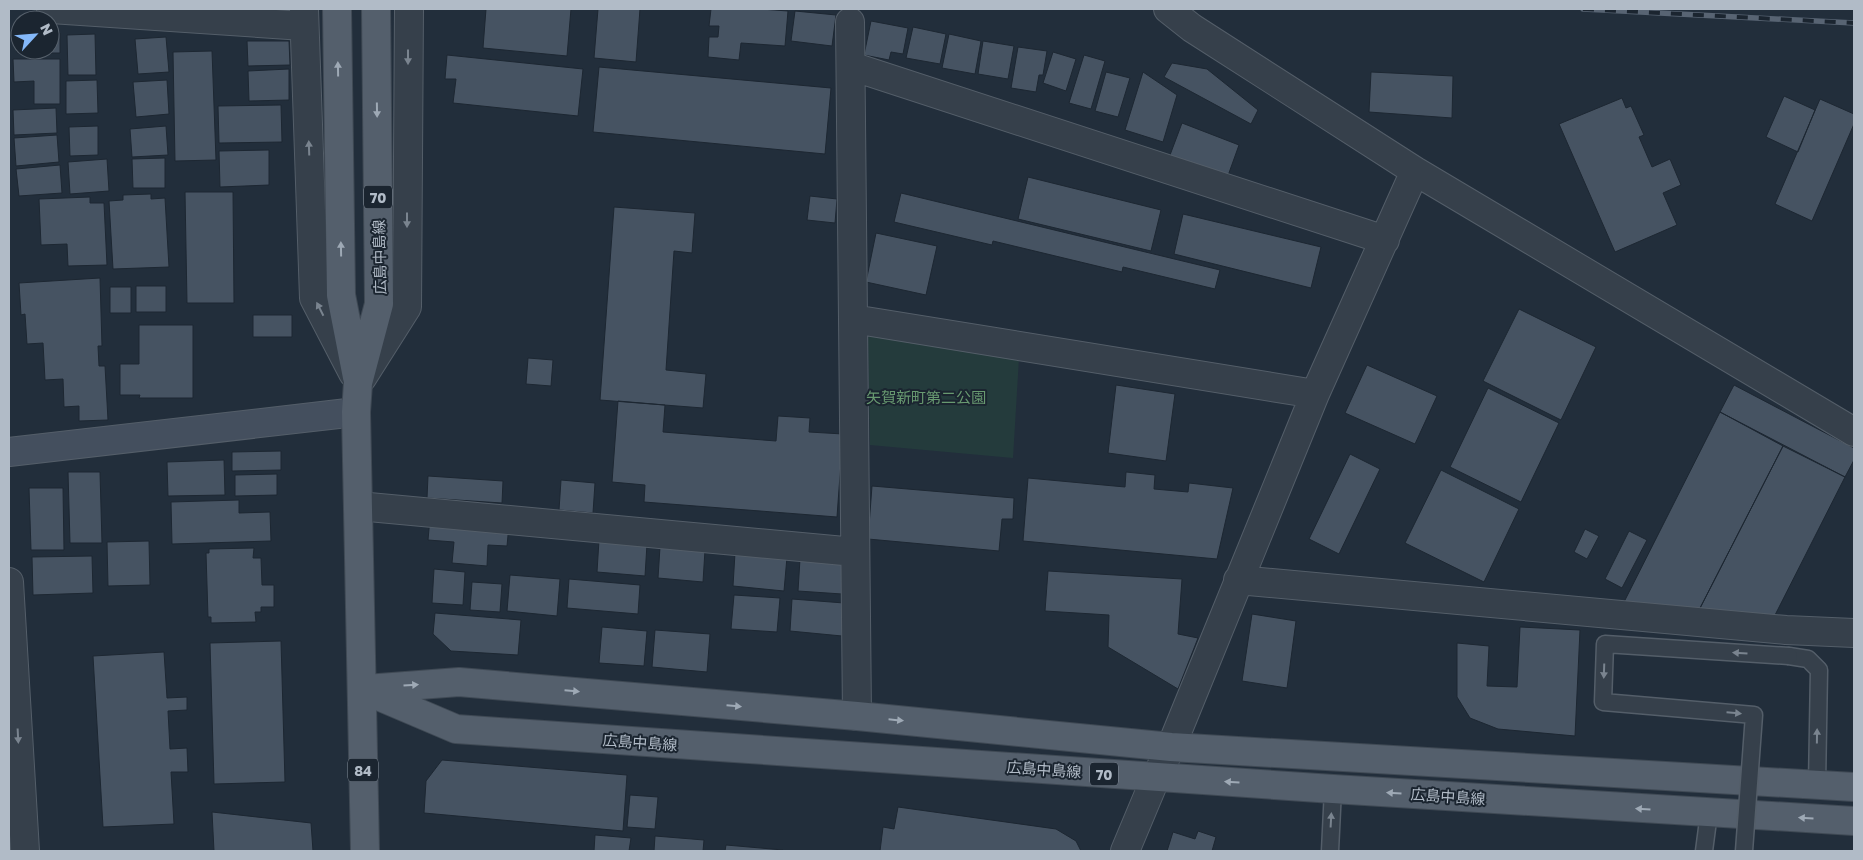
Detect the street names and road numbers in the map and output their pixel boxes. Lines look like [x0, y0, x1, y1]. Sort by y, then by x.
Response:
road number: 70 [364, 186, 392, 208]
street label: 広島中島線 [369, 219, 389, 295]
street label: 広島中島線 [602, 730, 678, 754]
street label: 広島中島線 [1006, 757, 1082, 781]
road number: 84 [348, 758, 378, 782]
road number: 70 [1090, 762, 1118, 786]
street label: 広島中島線 [1410, 784, 1486, 808]

